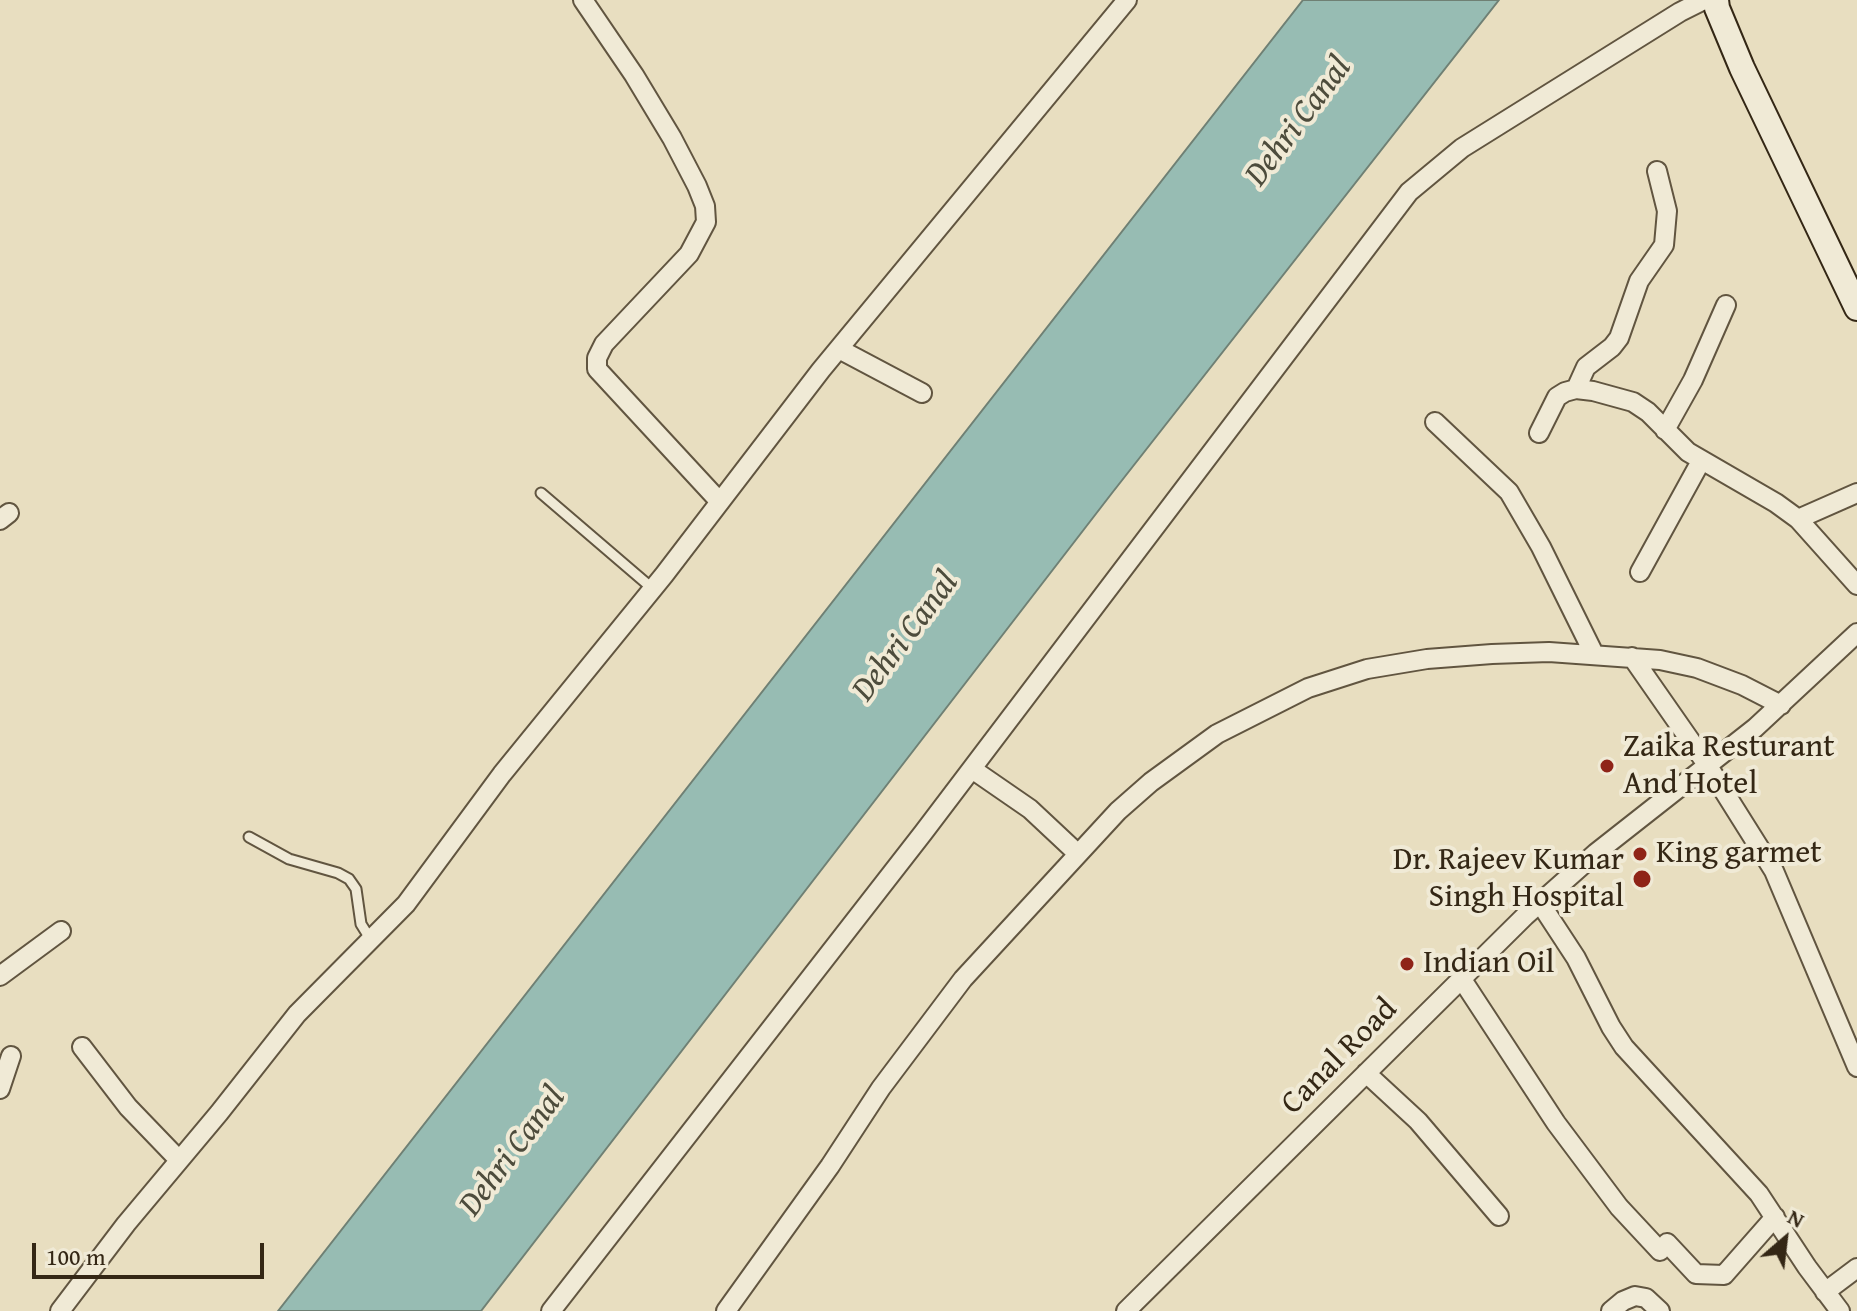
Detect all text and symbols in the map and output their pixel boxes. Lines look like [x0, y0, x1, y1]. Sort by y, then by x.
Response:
water label: Dehri Canal [1237, 49, 1361, 195]
water label: Dehri Canal [844, 564, 968, 710]
place label: Zaika Resturant And Hotel [1623, 729, 1835, 804]
marker: Zaika Resturant And Hotel [1598, 757, 1616, 775]
place label: King garmet [1656, 835, 1822, 873]
place label: Dr. Rajeev Kumar Singh Hospital [1393, 842, 1624, 917]
marker: King garmet [1631, 845, 1649, 863]
marker: Dr. Rajeev Kumar Singh Hospital [1631, 868, 1653, 890]
place label: Indian Oil [1423, 945, 1554, 983]
marker: Indian Oil [1398, 955, 1416, 973]
street label: Canal Road [1274, 991, 1406, 1123]
water label: Dehri Canal [451, 1079, 575, 1225]
north arrow [1745, 1199, 1825, 1279]
text: N [1782, 1200, 1810, 1235]
scale bar [36, 1227, 268, 1277]
text: 100 m [46, 1239, 106, 1274]

